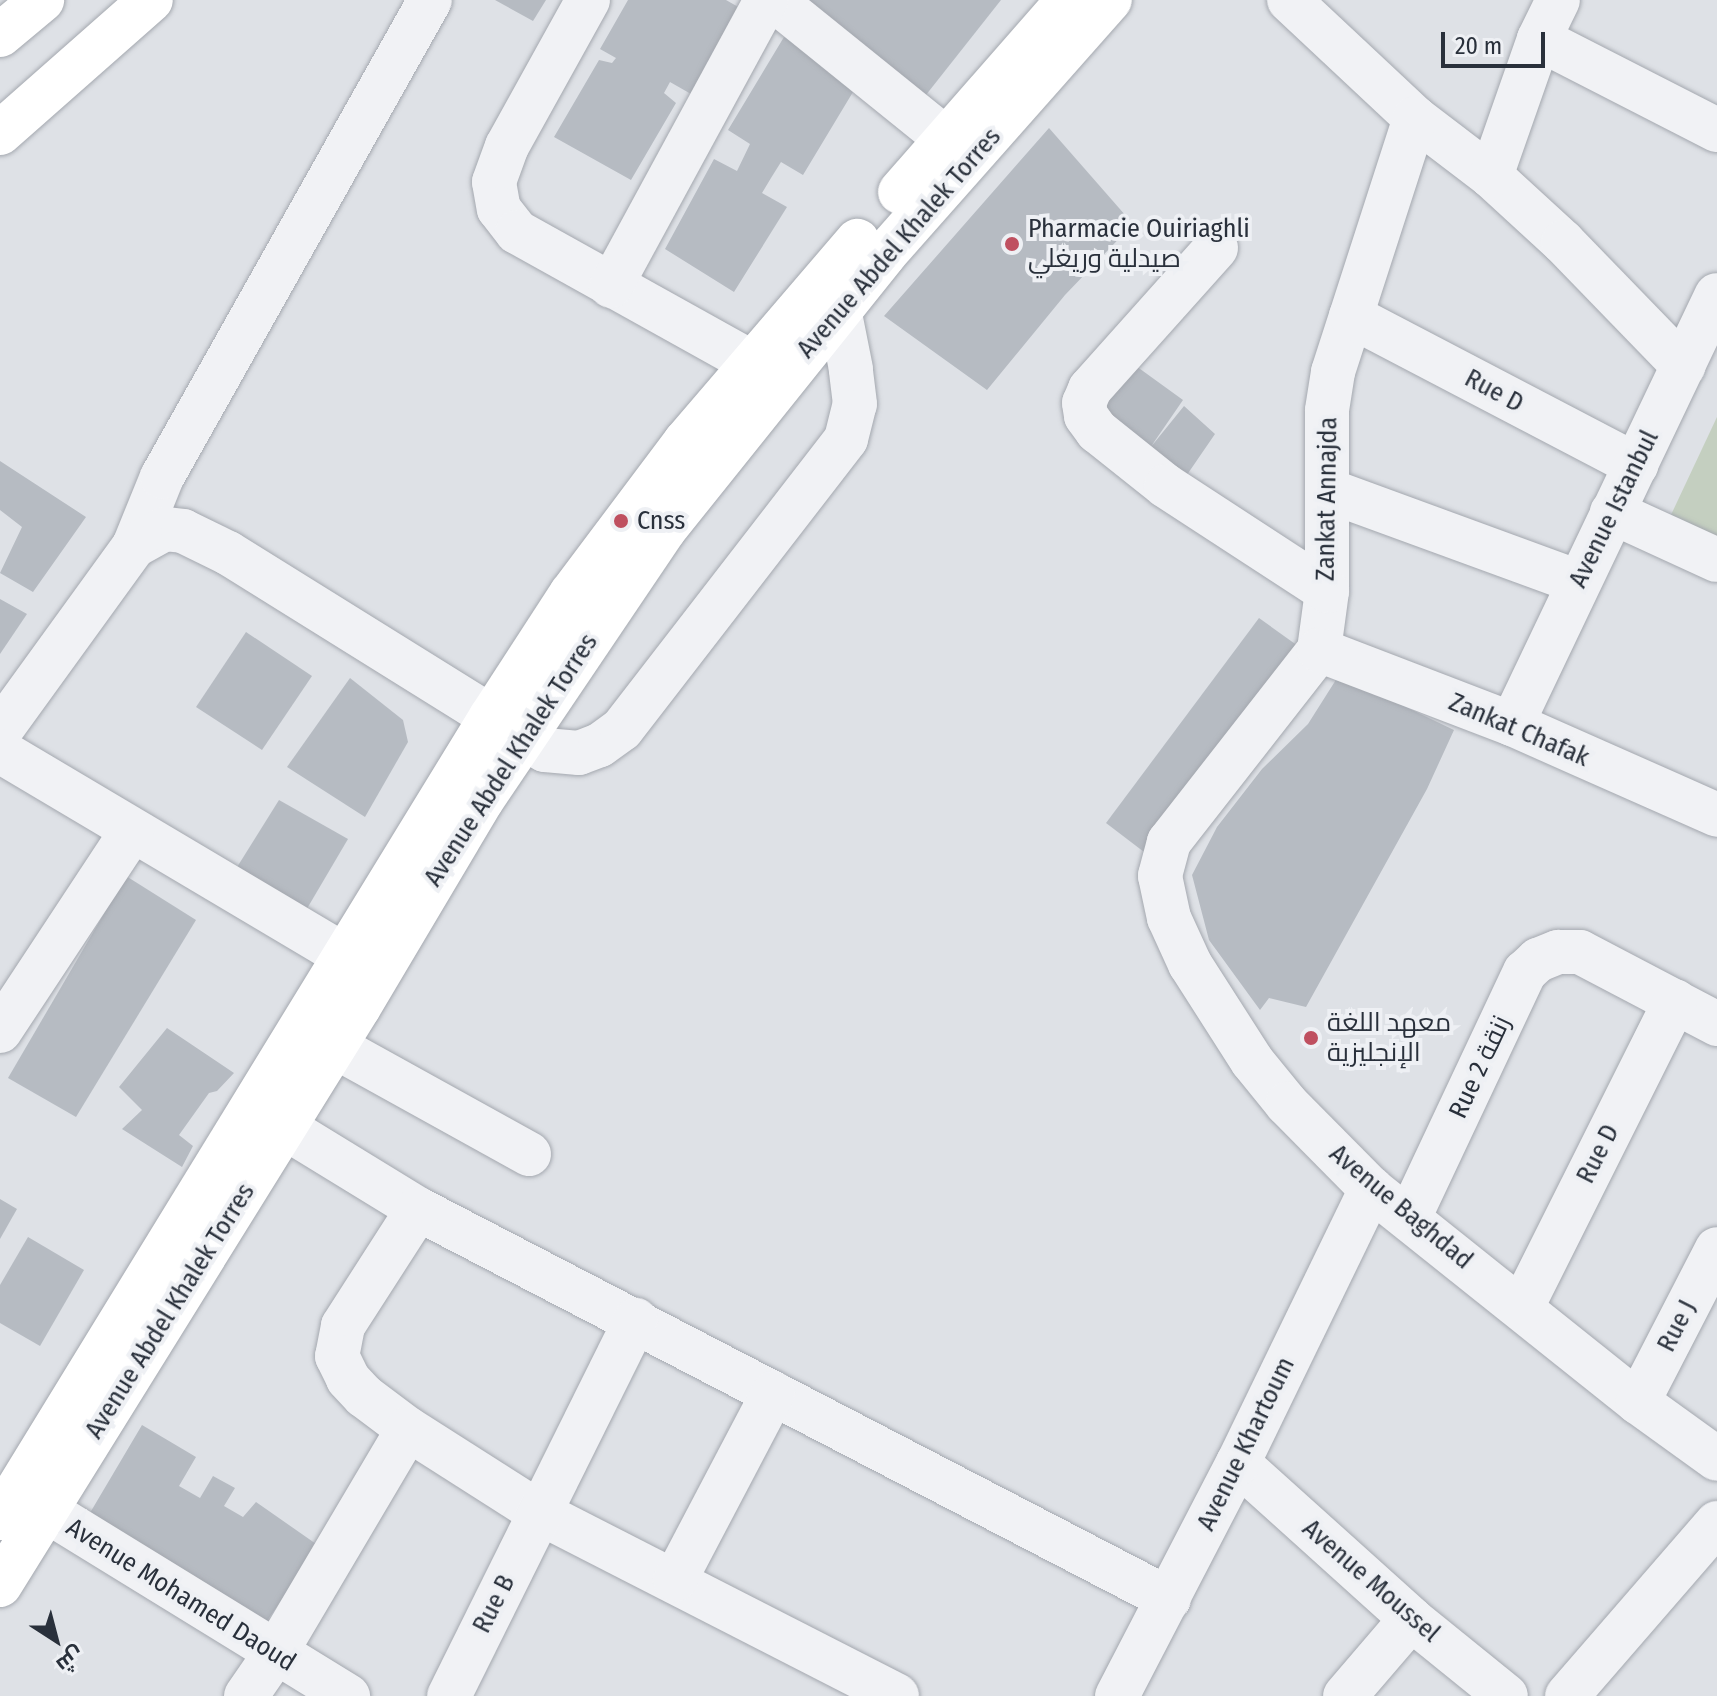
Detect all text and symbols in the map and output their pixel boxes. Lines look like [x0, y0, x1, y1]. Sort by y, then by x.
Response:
scale bar [1445, 16, 1549, 66]
text: 20 m [1455, 32, 1502, 60]
street label: Avenue Abdel Khalek Torres [790, 121, 1008, 365]
place label: Pharmacie Ouiriaghli صيدلية وريغلي [1028, 213, 1250, 274]
marker: Pharmacie Ouiriaghli صيدلية وريغلي [1003, 235, 1021, 253]
street label: Rue D [1459, 363, 1529, 419]
street label: Zankat Annajda [1310, 417, 1344, 581]
street label: Avenue Istanbul [1562, 425, 1666, 593]
place label: Cnss [637, 505, 685, 537]
marker: Cnss [612, 512, 630, 530]
street label: Avenue Abdel Khalek Torres [418, 628, 604, 892]
street label: Zankat Chafak [1444, 687, 1594, 773]
place label: معهد اللغة الإنجليزية [1327, 1007, 1451, 1068]
street label: Rue 2 زنقة [1443, 1011, 1517, 1123]
marker: معهد اللغة الإنجليزية [1302, 1029, 1320, 1047]
street label: Rue D [1570, 1119, 1626, 1189]
street label: Avenue Baghdad [1323, 1138, 1479, 1276]
street label: Avenue Abdel Khalek Torres [79, 1178, 261, 1444]
street label: Rue J [1651, 1295, 1703, 1357]
street label: Avenue Khartoum [1191, 1352, 1301, 1536]
street label: Avenue Mohamed Daoud [61, 1512, 301, 1678]
street label: Avenue Moussel [1296, 1513, 1446, 1649]
street label: Rue B [466, 1570, 522, 1638]
north arrow [16, 1600, 96, 1680]
text: ش [51, 1641, 90, 1679]

